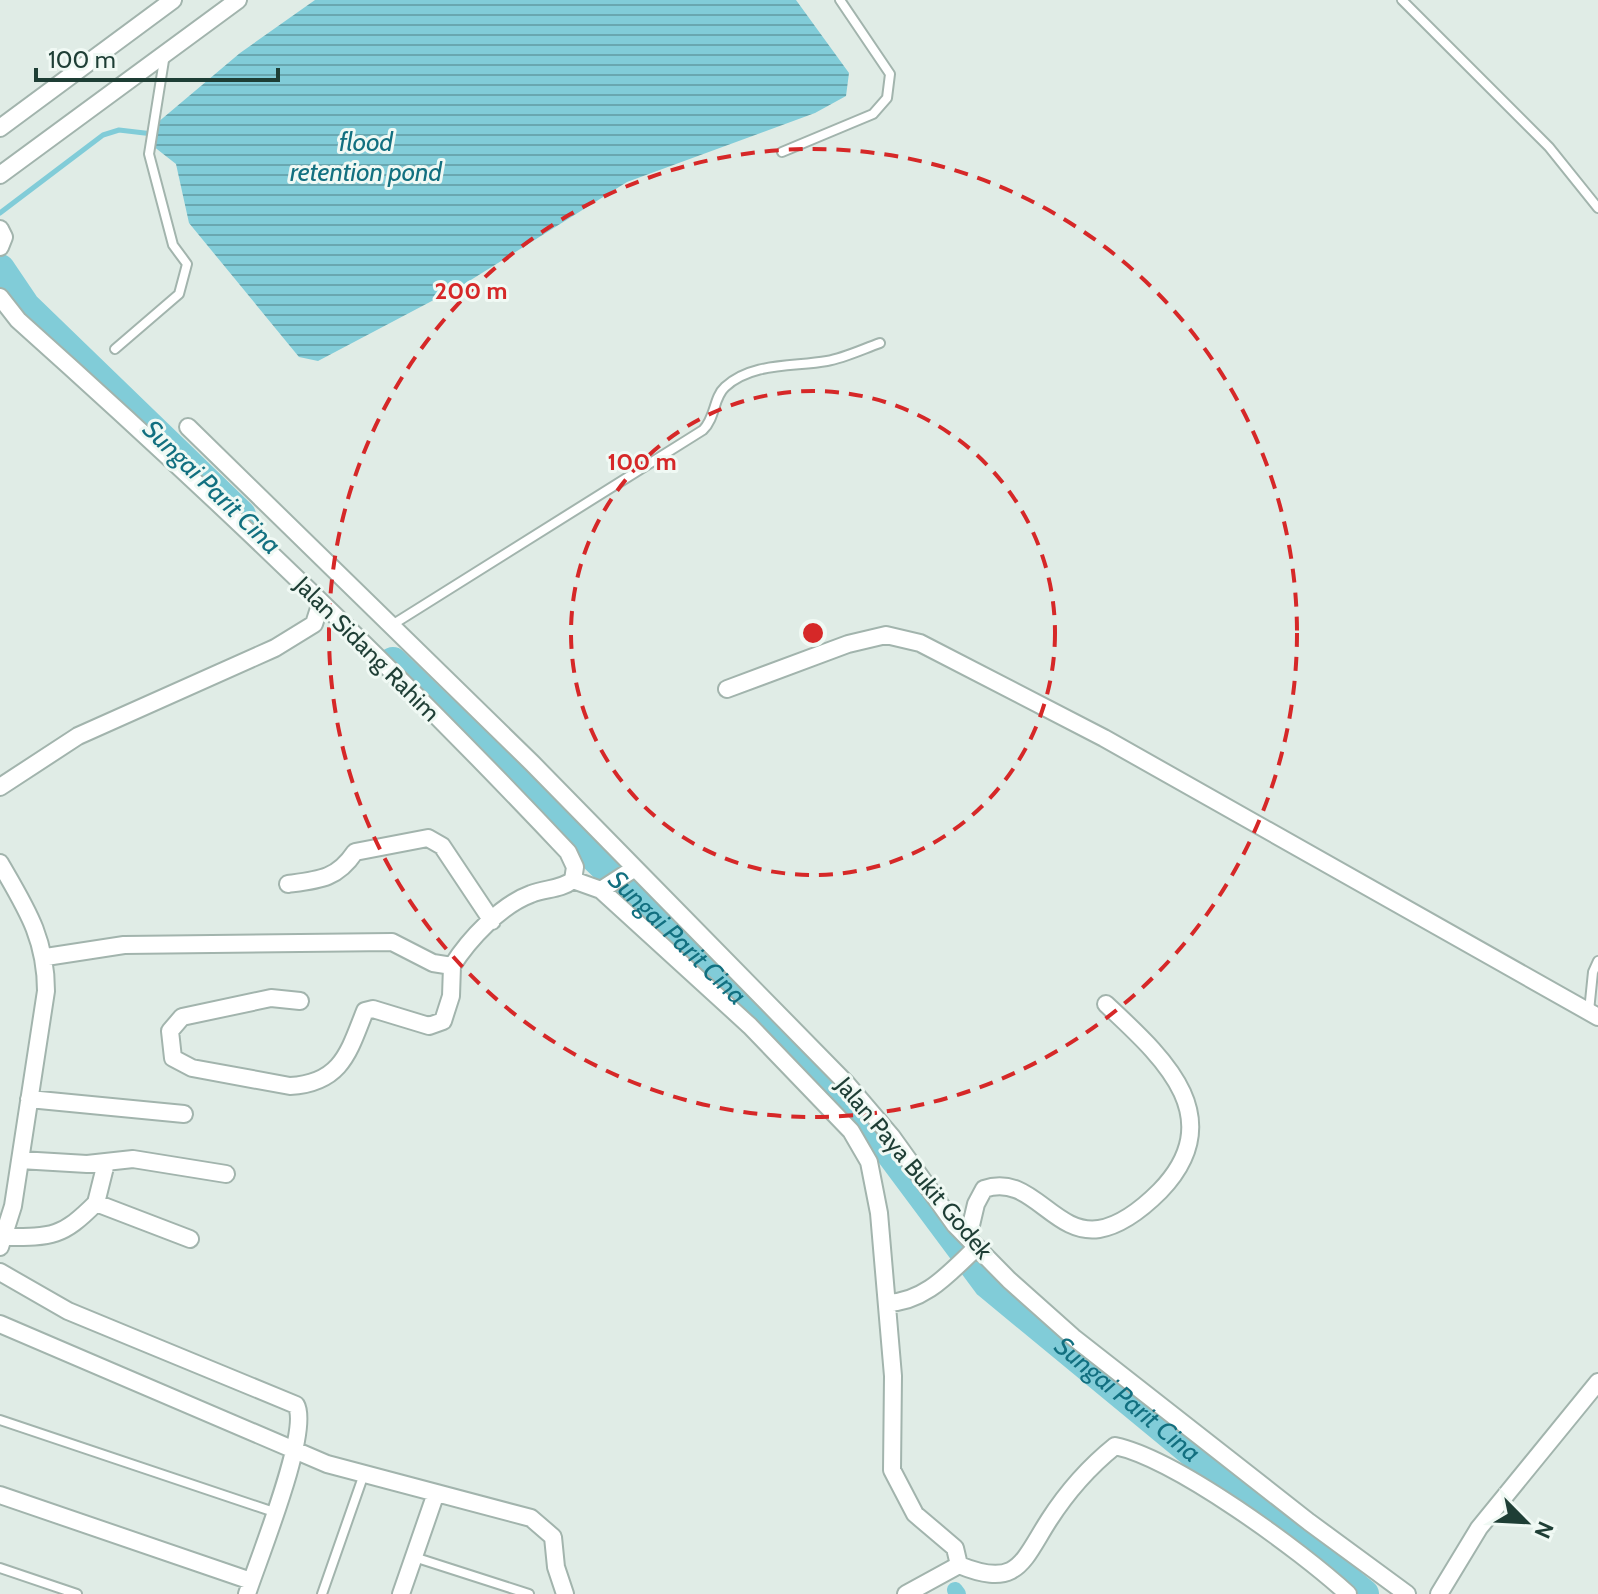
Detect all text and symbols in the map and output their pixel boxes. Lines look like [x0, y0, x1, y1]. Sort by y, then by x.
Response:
scale bar [36, 32, 278, 82]
text: 100 m [48, 45, 116, 74]
water label: flood retention pond [290, 126, 443, 188]
text: 200 m [435, 276, 507, 305]
water label: Sungai Parit Cina [136, 413, 288, 561]
text: 100 m [607, 447, 677, 476]
street label: Jalan Sidang Rahim [288, 569, 446, 727]
centre of rings [799, 619, 827, 647]
water label: Sungai Parit Cina [602, 863, 753, 1011]
street label: Jalan Paya Bukit Godek [829, 1070, 999, 1265]
water label: Sungai Parit Cina [1048, 1330, 1207, 1469]
north arrow [1486, 1482, 1566, 1562]
text: N [1528, 1517, 1559, 1543]

